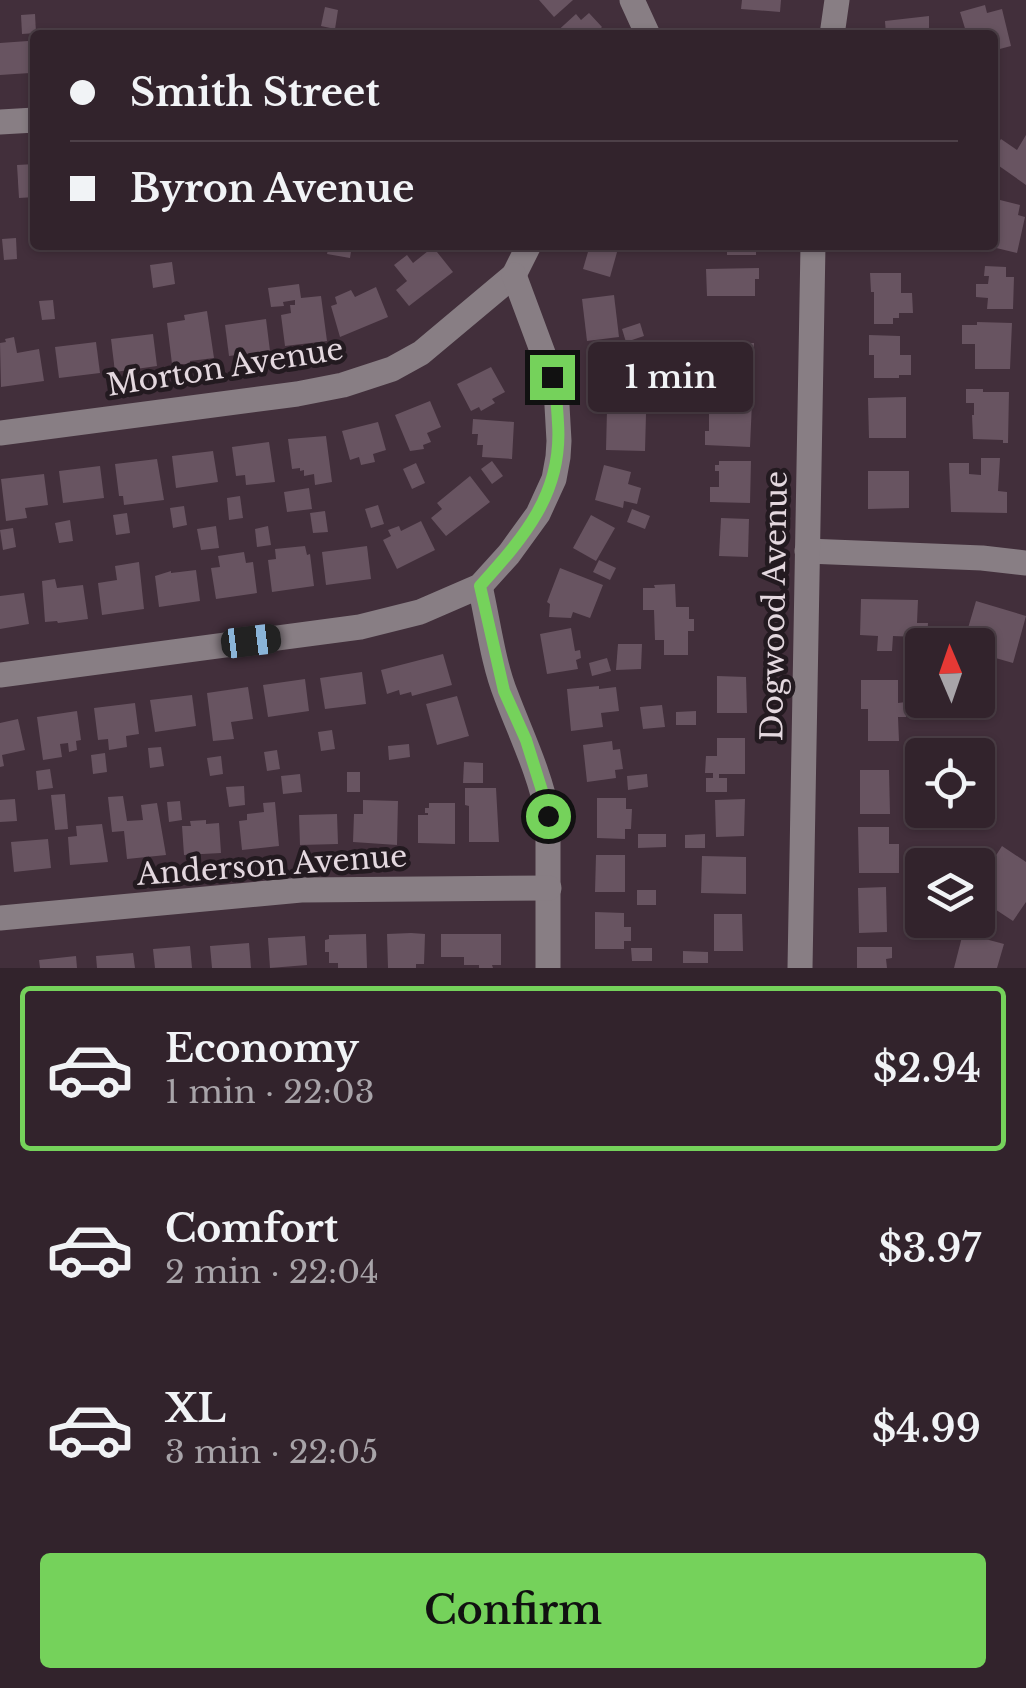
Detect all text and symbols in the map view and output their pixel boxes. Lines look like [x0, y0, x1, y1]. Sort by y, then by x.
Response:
text: Smith Street [130, 69, 380, 116]
text: Byron Avenue [130, 165, 415, 212]
street label: Morton Avenue [104, 330, 346, 404]
callout: 1 min [587, 342, 752, 412]
route end [530, 355, 575, 400]
text: 1 min [624, 357, 717, 397]
street label: Dogwood Avenue [753, 471, 795, 741]
car [219, 622, 283, 660]
north arrow [905, 628, 995, 718]
map controls [905, 628, 995, 938]
button: locate [905, 738, 995, 828]
route start [526, 794, 571, 839]
street label: Anderson Avenue [134, 837, 409, 893]
button: layers [905, 848, 995, 938]
icon: car [45, 1024, 135, 1114]
text: Economy [165, 1025, 359, 1072]
text: $2.94 [873, 1045, 981, 1092]
text: 1 min · 22:03 [165, 1072, 374, 1112]
icon: car [45, 1204, 135, 1294]
text: Comfort [165, 1205, 338, 1252]
text: $3.97 [878, 1225, 981, 1272]
text: 2 min · 22:04 [165, 1252, 379, 1292]
icon: car [45, 1384, 135, 1474]
text: XL [165, 1385, 226, 1432]
text: $4.99 [872, 1405, 981, 1452]
text: 3 min · 22:05 [165, 1432, 378, 1472]
button: Confirm [40, 1553, 986, 1668]

